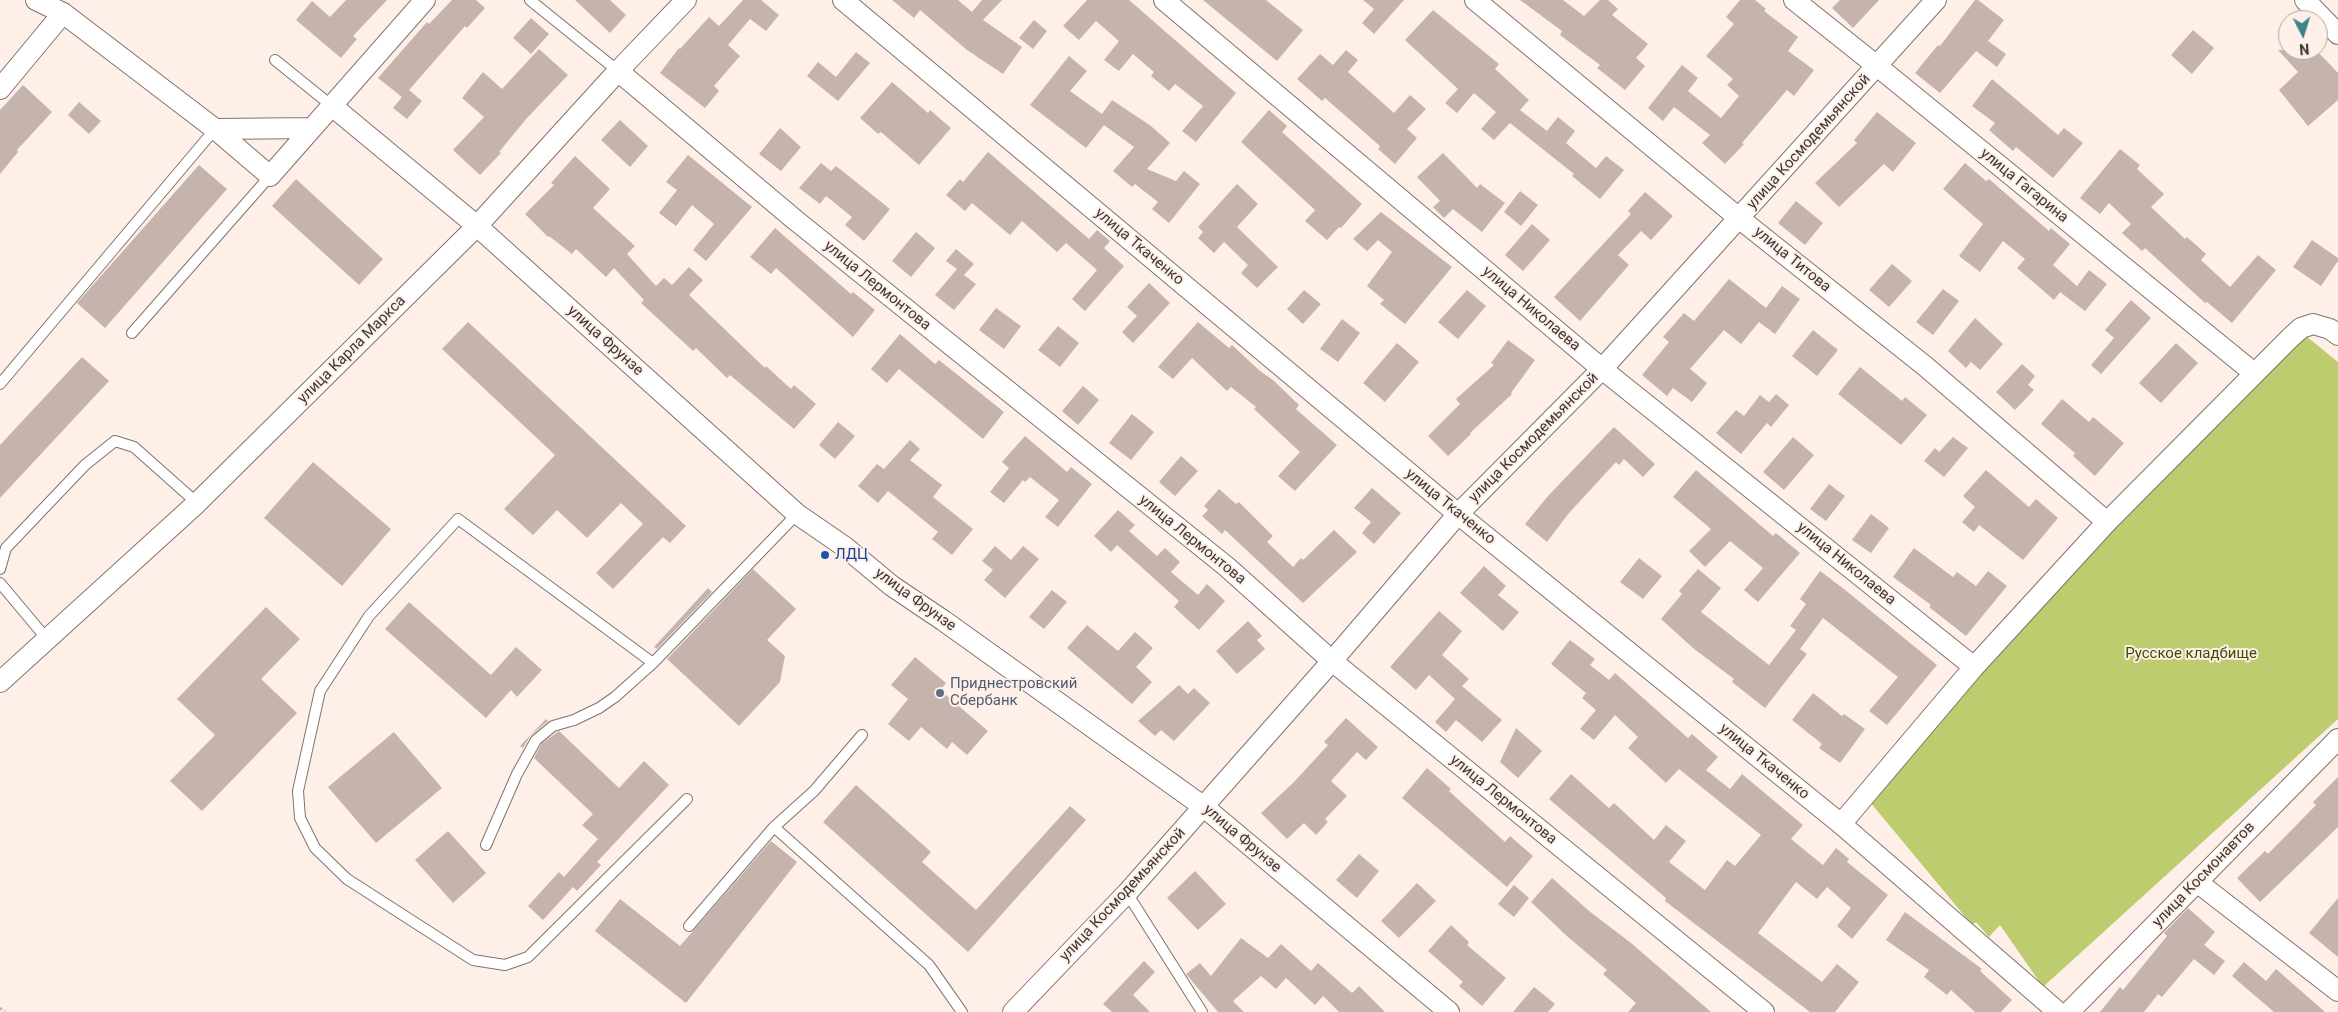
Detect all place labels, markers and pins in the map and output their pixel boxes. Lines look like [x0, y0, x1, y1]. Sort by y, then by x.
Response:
place label: ЛДЦ [835, 546, 868, 564]
marker: ЛДЦ [819, 549, 831, 561]
place label: Приднестровский Сбербанк [950, 675, 1077, 710]
marker: Приднестровский Сбербанк [934, 687, 946, 699]

